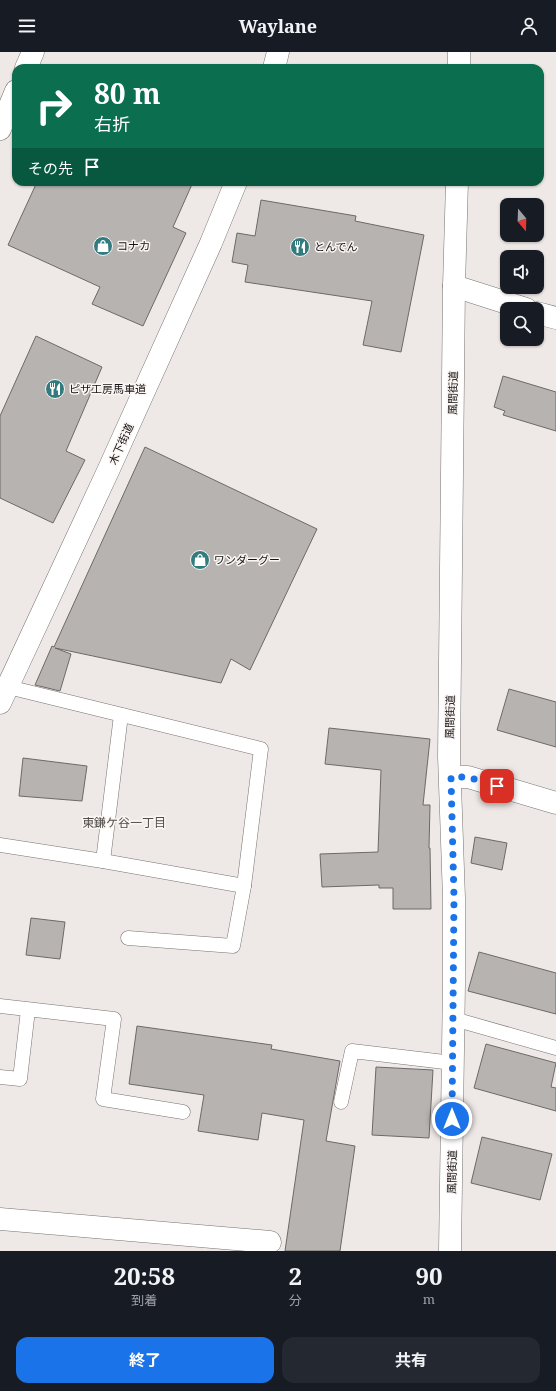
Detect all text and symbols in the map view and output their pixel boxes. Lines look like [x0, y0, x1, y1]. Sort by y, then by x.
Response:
text: Waylane [239, 14, 317, 38]
icon: menu [16, 15, 38, 37]
icon: person [518, 15, 540, 37]
text: 80 m [94, 74, 161, 112]
icon: right [28, 80, 80, 132]
text: 右折 [94, 112, 130, 136]
icon: arrive [81, 156, 103, 178]
text: その先 [28, 158, 73, 178]
north arrow [500, 198, 544, 242]
map controls [500, 198, 544, 346]
shop icon: コナカ [92, 235, 114, 257]
restaurant icon: とんでん [289, 236, 311, 258]
place label: コナカ [117, 238, 150, 253]
place label: とんでん [314, 239, 357, 254]
button: sound [500, 250, 544, 294]
button: search [500, 302, 544, 346]
street label: 風間街道 [445, 371, 460, 415]
restaurant icon: ピザ工房馬車道 [44, 378, 66, 400]
place label: ピザ工房馬車道 [69, 381, 146, 396]
street label: 木下街道 [105, 421, 136, 467]
shop icon: ワンダーグー [189, 549, 211, 571]
place label: ワンダーグー [214, 552, 280, 567]
street label: 風間街道 [442, 695, 457, 739]
pin [480, 769, 514, 803]
icon: arrive [486, 775, 508, 797]
district label: 東鎌ケ谷一丁目 [82, 814, 166, 831]
position arrow [431, 1098, 473, 1140]
street label: 風間街道 [444, 1150, 459, 1194]
text: 20:58 [113, 1259, 175, 1292]
text: 2 [288, 1259, 302, 1292]
text: 90 [415, 1259, 443, 1292]
text: m [423, 1290, 435, 1308]
text: 到着 [131, 1291, 157, 1309]
text: 分 [289, 1291, 302, 1309]
button: 終了 [16, 1337, 274, 1383]
button: 共有 [282, 1337, 540, 1383]

